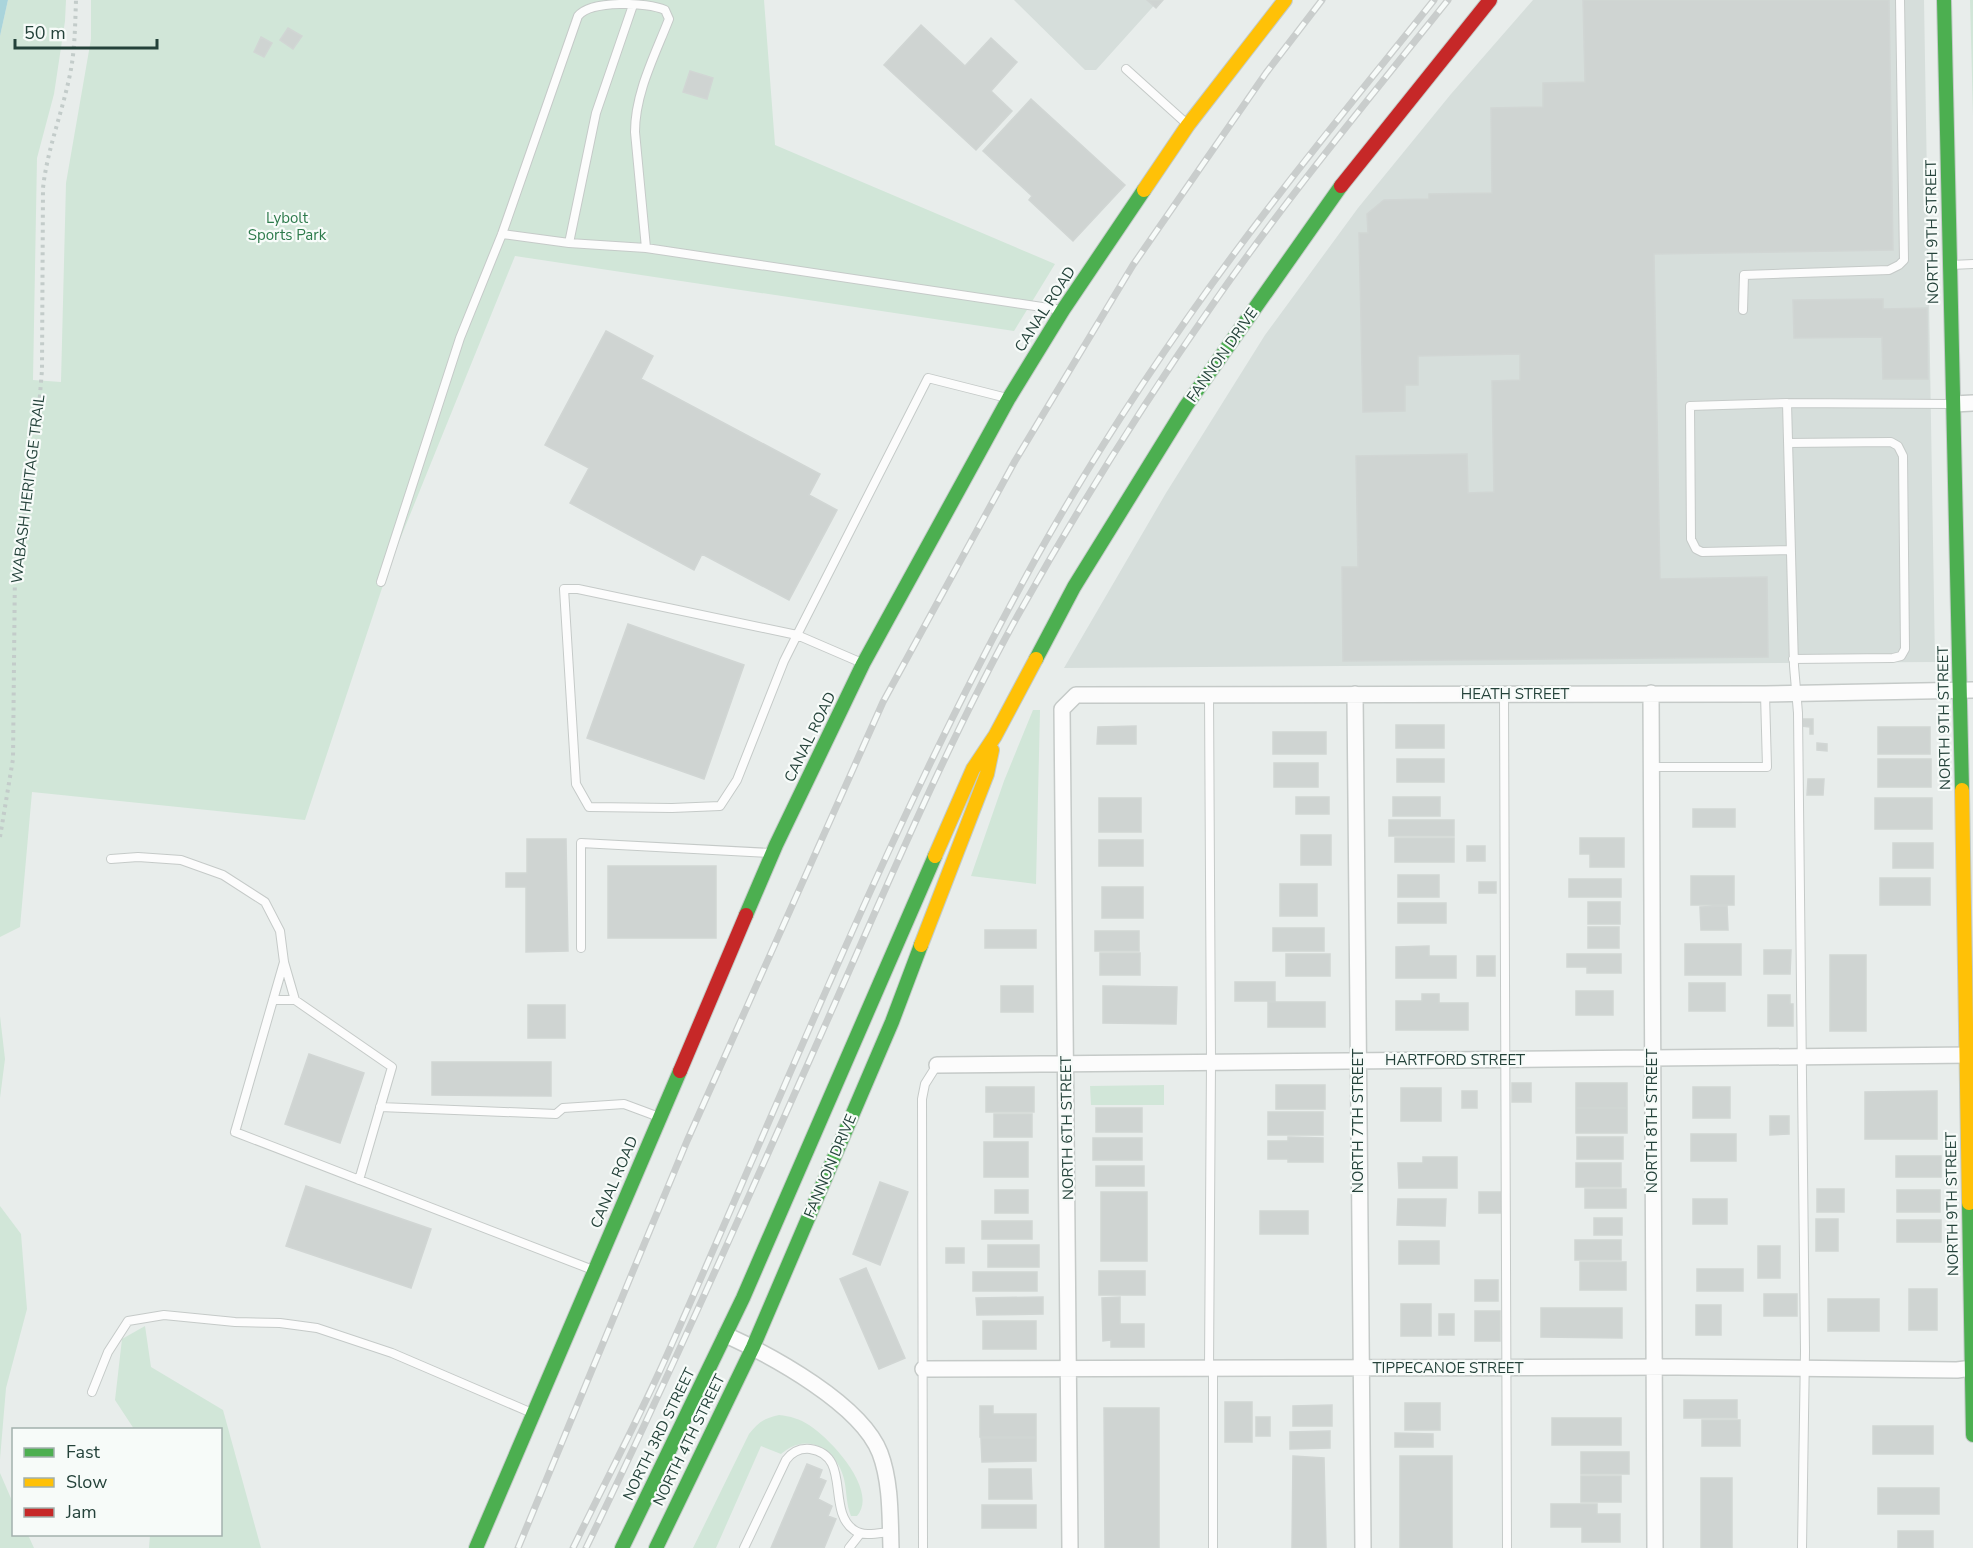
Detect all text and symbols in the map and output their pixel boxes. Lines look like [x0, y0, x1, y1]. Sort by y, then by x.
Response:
scale bar [15, 12, 158, 50]
text: 50 m [24, 21, 66, 45]
street label: NORTH 9TH STREET [1921, 160, 1943, 304]
park label: Lybolt Sports Park [248, 208, 327, 245]
street label: CANAL ROAD [1010, 262, 1080, 356]
street label: FANNON DRIVE [1182, 304, 1262, 406]
street label: WABASH HERITAGE TRAIL [6, 394, 50, 584]
street label: NORTH 9TH STREET [1933, 646, 1955, 790]
street label: HEATH STREET [1461, 684, 1569, 704]
street label: CANAL ROAD [779, 689, 841, 785]
street label: NORTH 7TH STREET [1348, 1049, 1368, 1193]
street label: NORTH 8TH STREET [1642, 1049, 1662, 1193]
street label: HARTFORD STREET [1385, 1050, 1525, 1070]
street label: NORTH 6TH STREET [1056, 1056, 1078, 1200]
street label: FANNON DRIVE [799, 1111, 861, 1221]
street label: NORTH 9TH STREET [1941, 1132, 1963, 1276]
street label: CANAL ROAD [586, 1133, 642, 1231]
street label: TIPPECANOE STREET [1373, 1358, 1523, 1378]
street label: NORTH 3RD STREET [618, 1364, 700, 1504]
street label: NORTH 4TH STREET [648, 1371, 730, 1509]
legend [12, 1428, 222, 1536]
text: Fast [66, 1440, 101, 1464]
text: Slow [66, 1470, 107, 1494]
text: Jam [65, 1500, 97, 1524]

